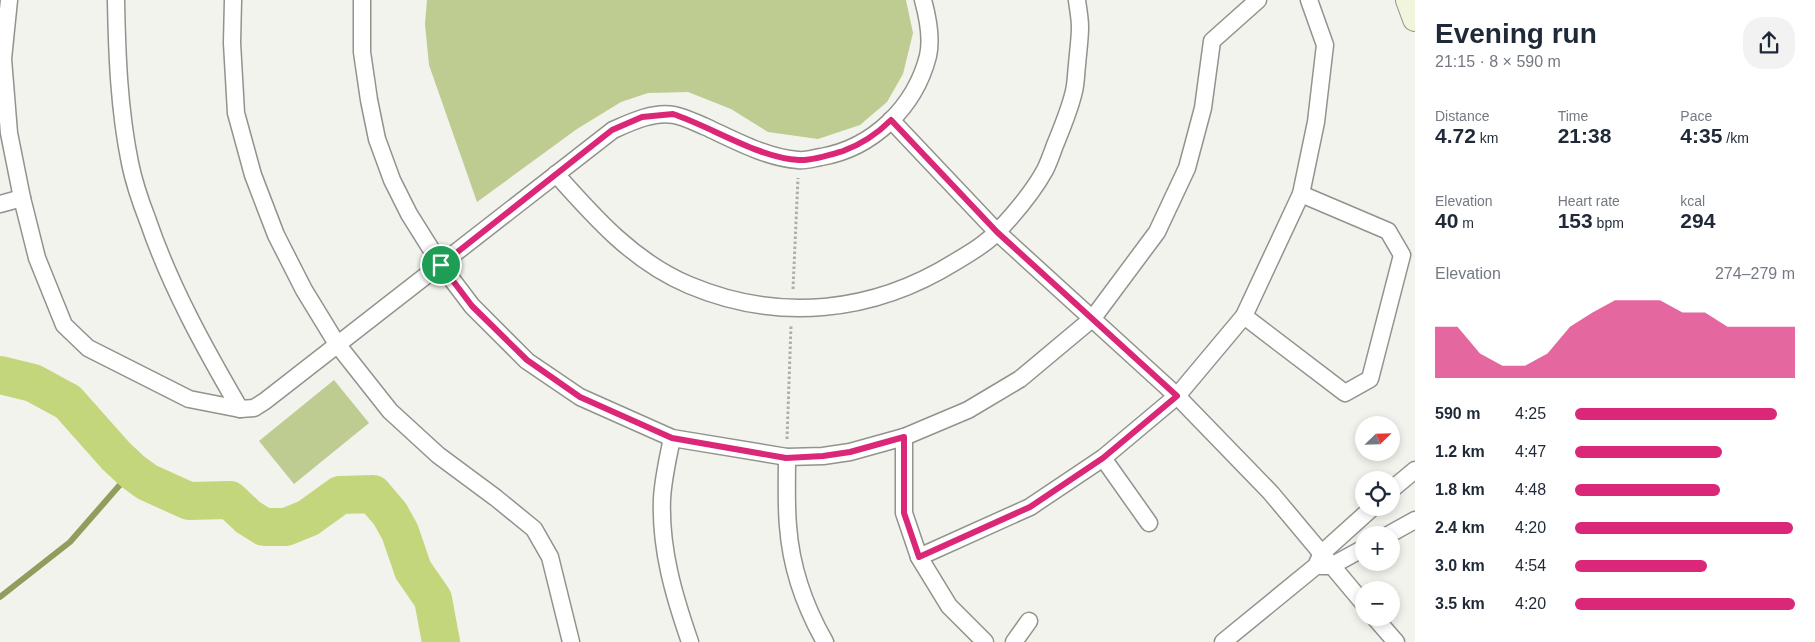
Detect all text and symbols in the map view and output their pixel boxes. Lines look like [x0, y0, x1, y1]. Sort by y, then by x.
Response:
button: share [1743, 17, 1795, 69]
text: Evening run [1435, 18, 1597, 49]
text: 21:15 · 8 × 590 m [1435, 53, 1561, 70]
text: Distance [1435, 108, 1489, 124]
text: Time [1558, 108, 1588, 124]
text: Pace [1680, 108, 1712, 124]
text: 4.72 [1435, 124, 1476, 147]
text: 21:38 [1558, 124, 1611, 147]
text: 4:35 [1680, 124, 1722, 147]
text: km [1476, 130, 1498, 146]
text: /km [1722, 130, 1749, 146]
text: Elevation [1435, 193, 1493, 209]
text: Heart rate [1558, 193, 1620, 209]
text: kcal [1680, 193, 1705, 209]
text: 40 [1435, 209, 1458, 232]
text: 153 [1558, 209, 1593, 232]
text: 294 [1680, 209, 1715, 232]
text: m [1458, 215, 1474, 231]
text: bpm [1593, 215, 1624, 231]
pin [420, 244, 462, 286]
icon: arrive [427, 251, 455, 279]
text: Elevation [1435, 265, 1501, 282]
text: 274–279 m [1715, 265, 1795, 282]
text: 590 m [1435, 405, 1480, 422]
text: 4:25 [1515, 405, 1546, 422]
north arrow [1355, 416, 1400, 461]
map controls [1355, 416, 1400, 626]
text: 1.2 km [1435, 443, 1485, 460]
text: 4:47 [1515, 443, 1546, 460]
button: locate [1355, 471, 1400, 516]
text: 1.8 km [1435, 481, 1485, 498]
text: 4:48 [1515, 481, 1546, 498]
text: 2.4 km [1435, 519, 1485, 536]
text: 4:20 [1515, 519, 1546, 536]
button: + [1355, 526, 1400, 571]
text: 3.0 km [1435, 557, 1485, 574]
text: 4:54 [1515, 557, 1546, 574]
button: − [1355, 581, 1400, 626]
text: 3.5 km [1435, 595, 1485, 612]
text: 4:20 [1515, 595, 1546, 612]

